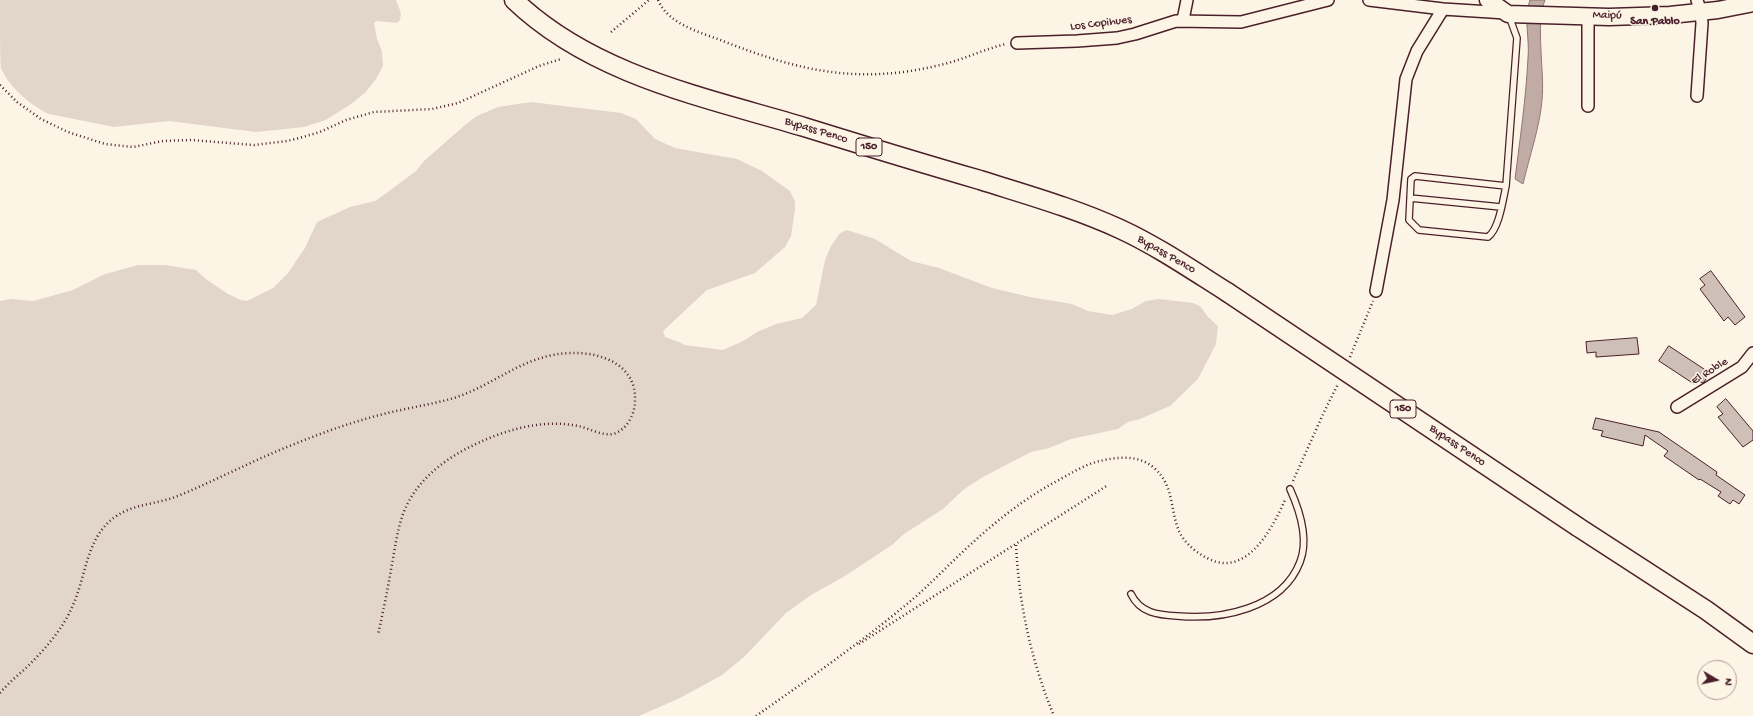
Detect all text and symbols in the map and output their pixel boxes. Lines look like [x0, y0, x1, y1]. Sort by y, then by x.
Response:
marker: San Pablo [1650, 3, 1660, 13]
street label: Maipú [1592, 9, 1622, 23]
street label: Los Copihues [1069, 13, 1133, 35]
place label: San Pablo [1630, 15, 1680, 29]
street label: Bypass Penco [783, 115, 849, 147]
road number: 150 [856, 138, 882, 156]
street label: Bypass Penco [1134, 232, 1198, 278]
street label: El Roble [1689, 355, 1731, 389]
road number: 150 [1390, 400, 1416, 418]
street label: Bypass Penco [1426, 422, 1488, 470]
north arrow [1697, 660, 1737, 700]
text: N [1721, 677, 1734, 686]

